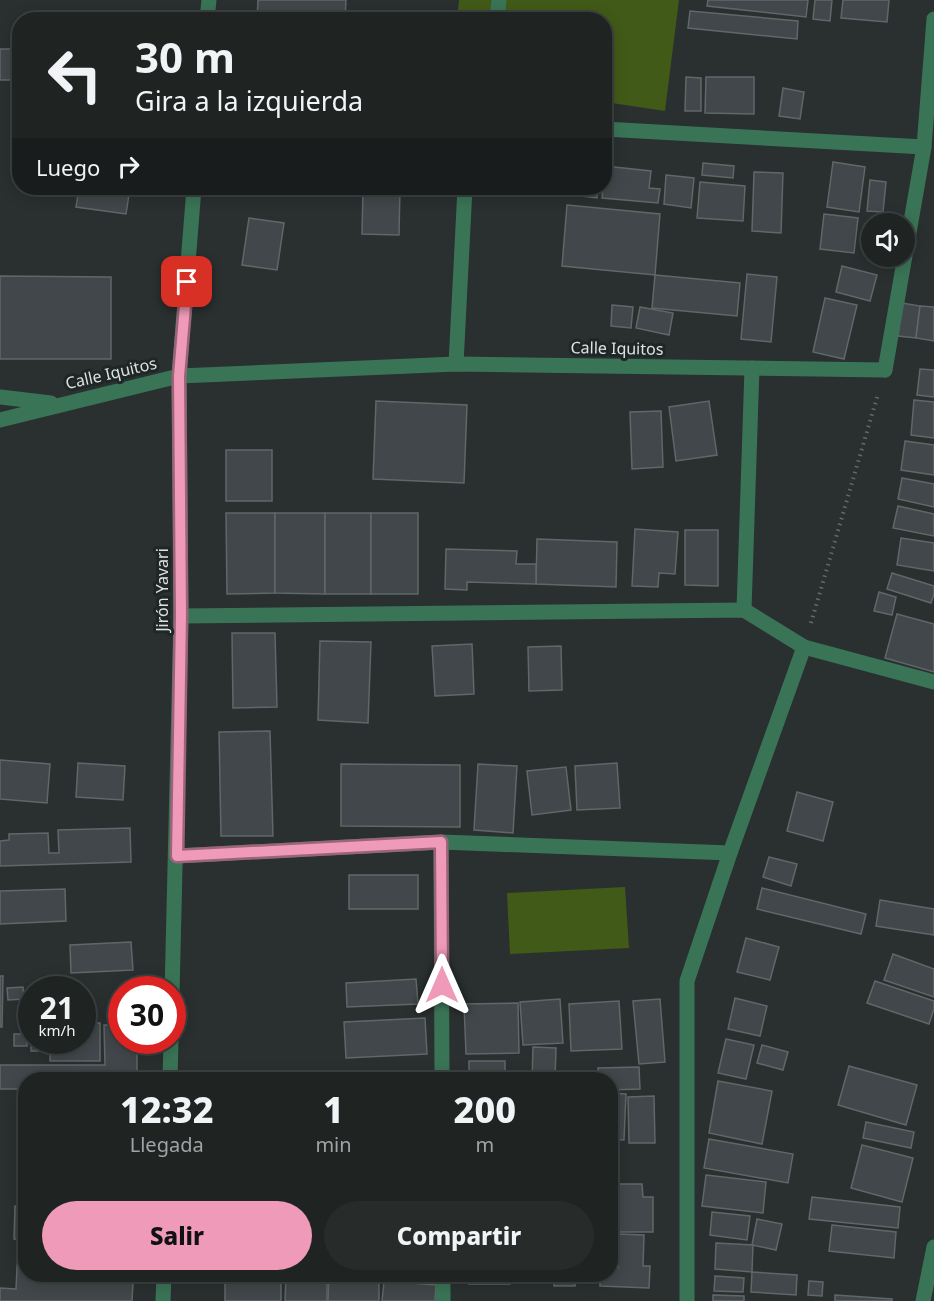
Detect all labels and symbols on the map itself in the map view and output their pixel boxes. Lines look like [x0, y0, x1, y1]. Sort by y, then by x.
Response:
pin [161, 256, 212, 307]
street label: Calle Iquitos [570, 336, 664, 360]
street label: Calle Iquitos [63, 352, 159, 394]
street label: Jirón Yavari [151, 548, 173, 634]
position arrow [410, 953, 474, 1017]
speed limit sign: 30 [108, 976, 186, 1054]

